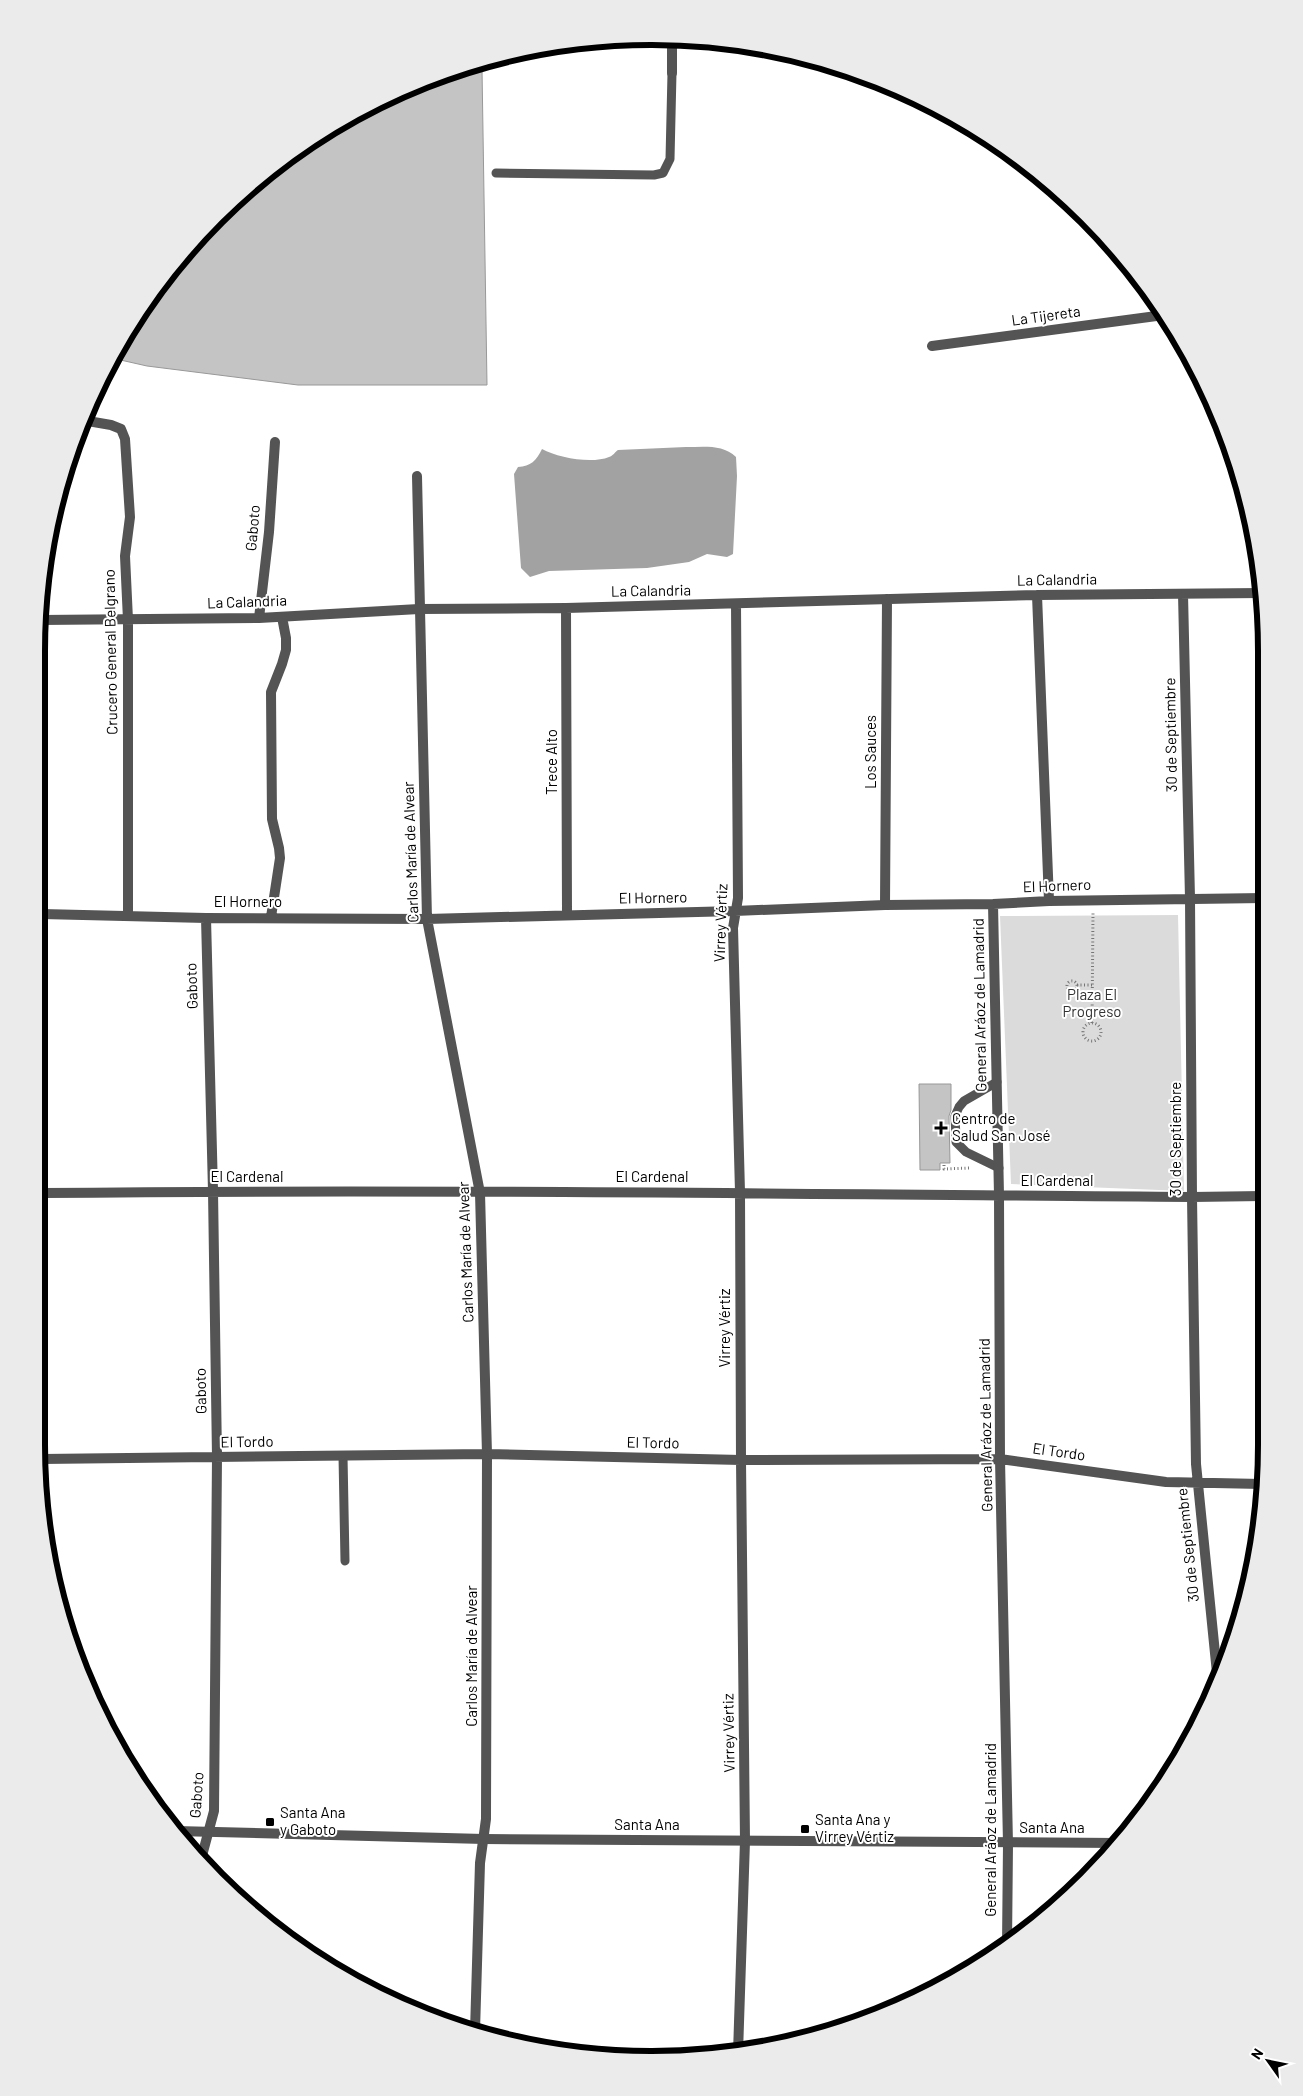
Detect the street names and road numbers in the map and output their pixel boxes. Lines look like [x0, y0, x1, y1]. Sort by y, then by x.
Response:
street label: La Tijereta [1010, 301, 1082, 329]
street label: Gaboto [241, 504, 263, 552]
street label: Crucero General Belgrano [100, 569, 120, 735]
street label: La Calandria [1017, 569, 1097, 589]
street label: La Calandria [611, 580, 691, 600]
street label: La Calandria [207, 591, 287, 611]
street label: 30 de Septiembre [1160, 678, 1180, 793]
street label: Los Sauces [861, 715, 879, 789]
street label: Trece Alto [542, 729, 560, 795]
street label: Carlos María de Alvear [399, 781, 421, 923]
street label: El Hornero [1022, 875, 1092, 895]
street label: Virrey Vértiz [710, 883, 730, 963]
street label: El Hornero [619, 887, 687, 907]
street label: El Hornero [214, 892, 282, 910]
street label: General Aráoz de Lamadrid [968, 918, 990, 1092]
street label: Gaboto [181, 963, 201, 1010]
street label: 30 de Septiembre [1166, 1082, 1184, 1196]
street label: El Cardenal [211, 1167, 283, 1185]
street label: El Cardenal [616, 1167, 688, 1185]
street label: El Cardenal [1021, 1171, 1093, 1189]
street label: Carlos María de Alvear [454, 1181, 476, 1323]
street label: Virrey Vértiz [715, 1288, 733, 1367]
street label: General Aráoz de Lamadrid [974, 1338, 996, 1512]
street label: Gaboto [191, 1368, 209, 1414]
street label: El Tordo [220, 1432, 274, 1450]
street label: El Tordo [626, 1433, 680, 1451]
street label: El Tordo [1032, 1438, 1087, 1464]
street label: 30 de Septiembre [1172, 1487, 1202, 1603]
street label: Carlos María de Alvear [462, 1585, 480, 1727]
street label: Virrey Vértiz [718, 1693, 738, 1773]
street label: General Aráoz de Lamadrid [981, 1743, 999, 1917]
street label: Gaboto [185, 1771, 207, 1819]
street label: Santa Ana [614, 1815, 680, 1833]
street label: Santa Ana [1019, 1818, 1085, 1836]

